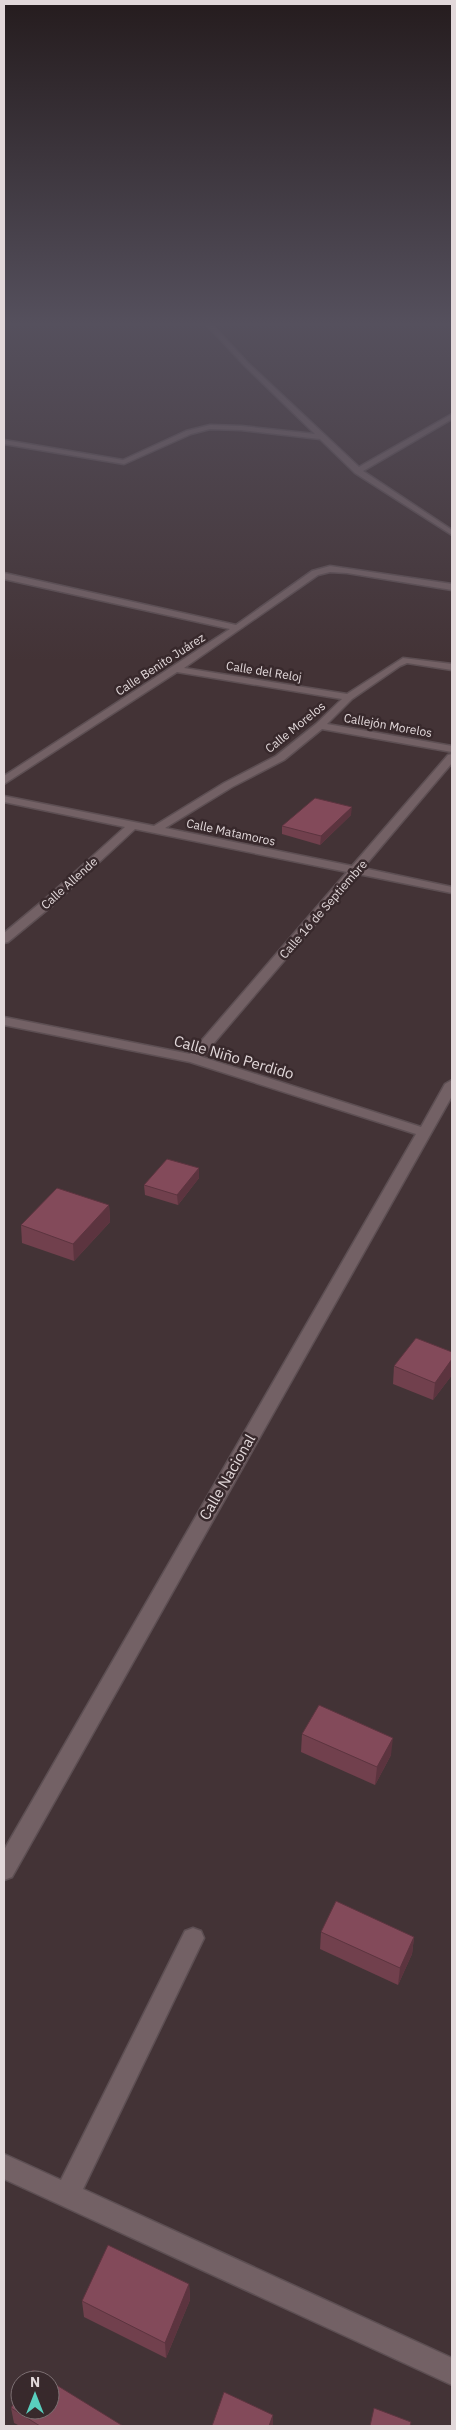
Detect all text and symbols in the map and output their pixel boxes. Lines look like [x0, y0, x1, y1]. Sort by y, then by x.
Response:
street label: Calle Benito Juárez [113, 629, 208, 698]
street label: Calle del Reloj [225, 658, 303, 684]
street label: Calle Morelos [262, 698, 328, 756]
street label: Callejón Morelos [343, 710, 434, 740]
street label: Calle Matamoros [185, 815, 277, 849]
street label: Calle Allende [38, 853, 101, 912]
street label: Calle 16 de Septiembre [276, 856, 370, 961]
street label: Calle Niño Perdido [172, 1031, 296, 1083]
street label: Calle Nacional [195, 1431, 259, 1523]
north arrow [10, 2370, 60, 2420]
text: N [30, 2373, 40, 2391]

